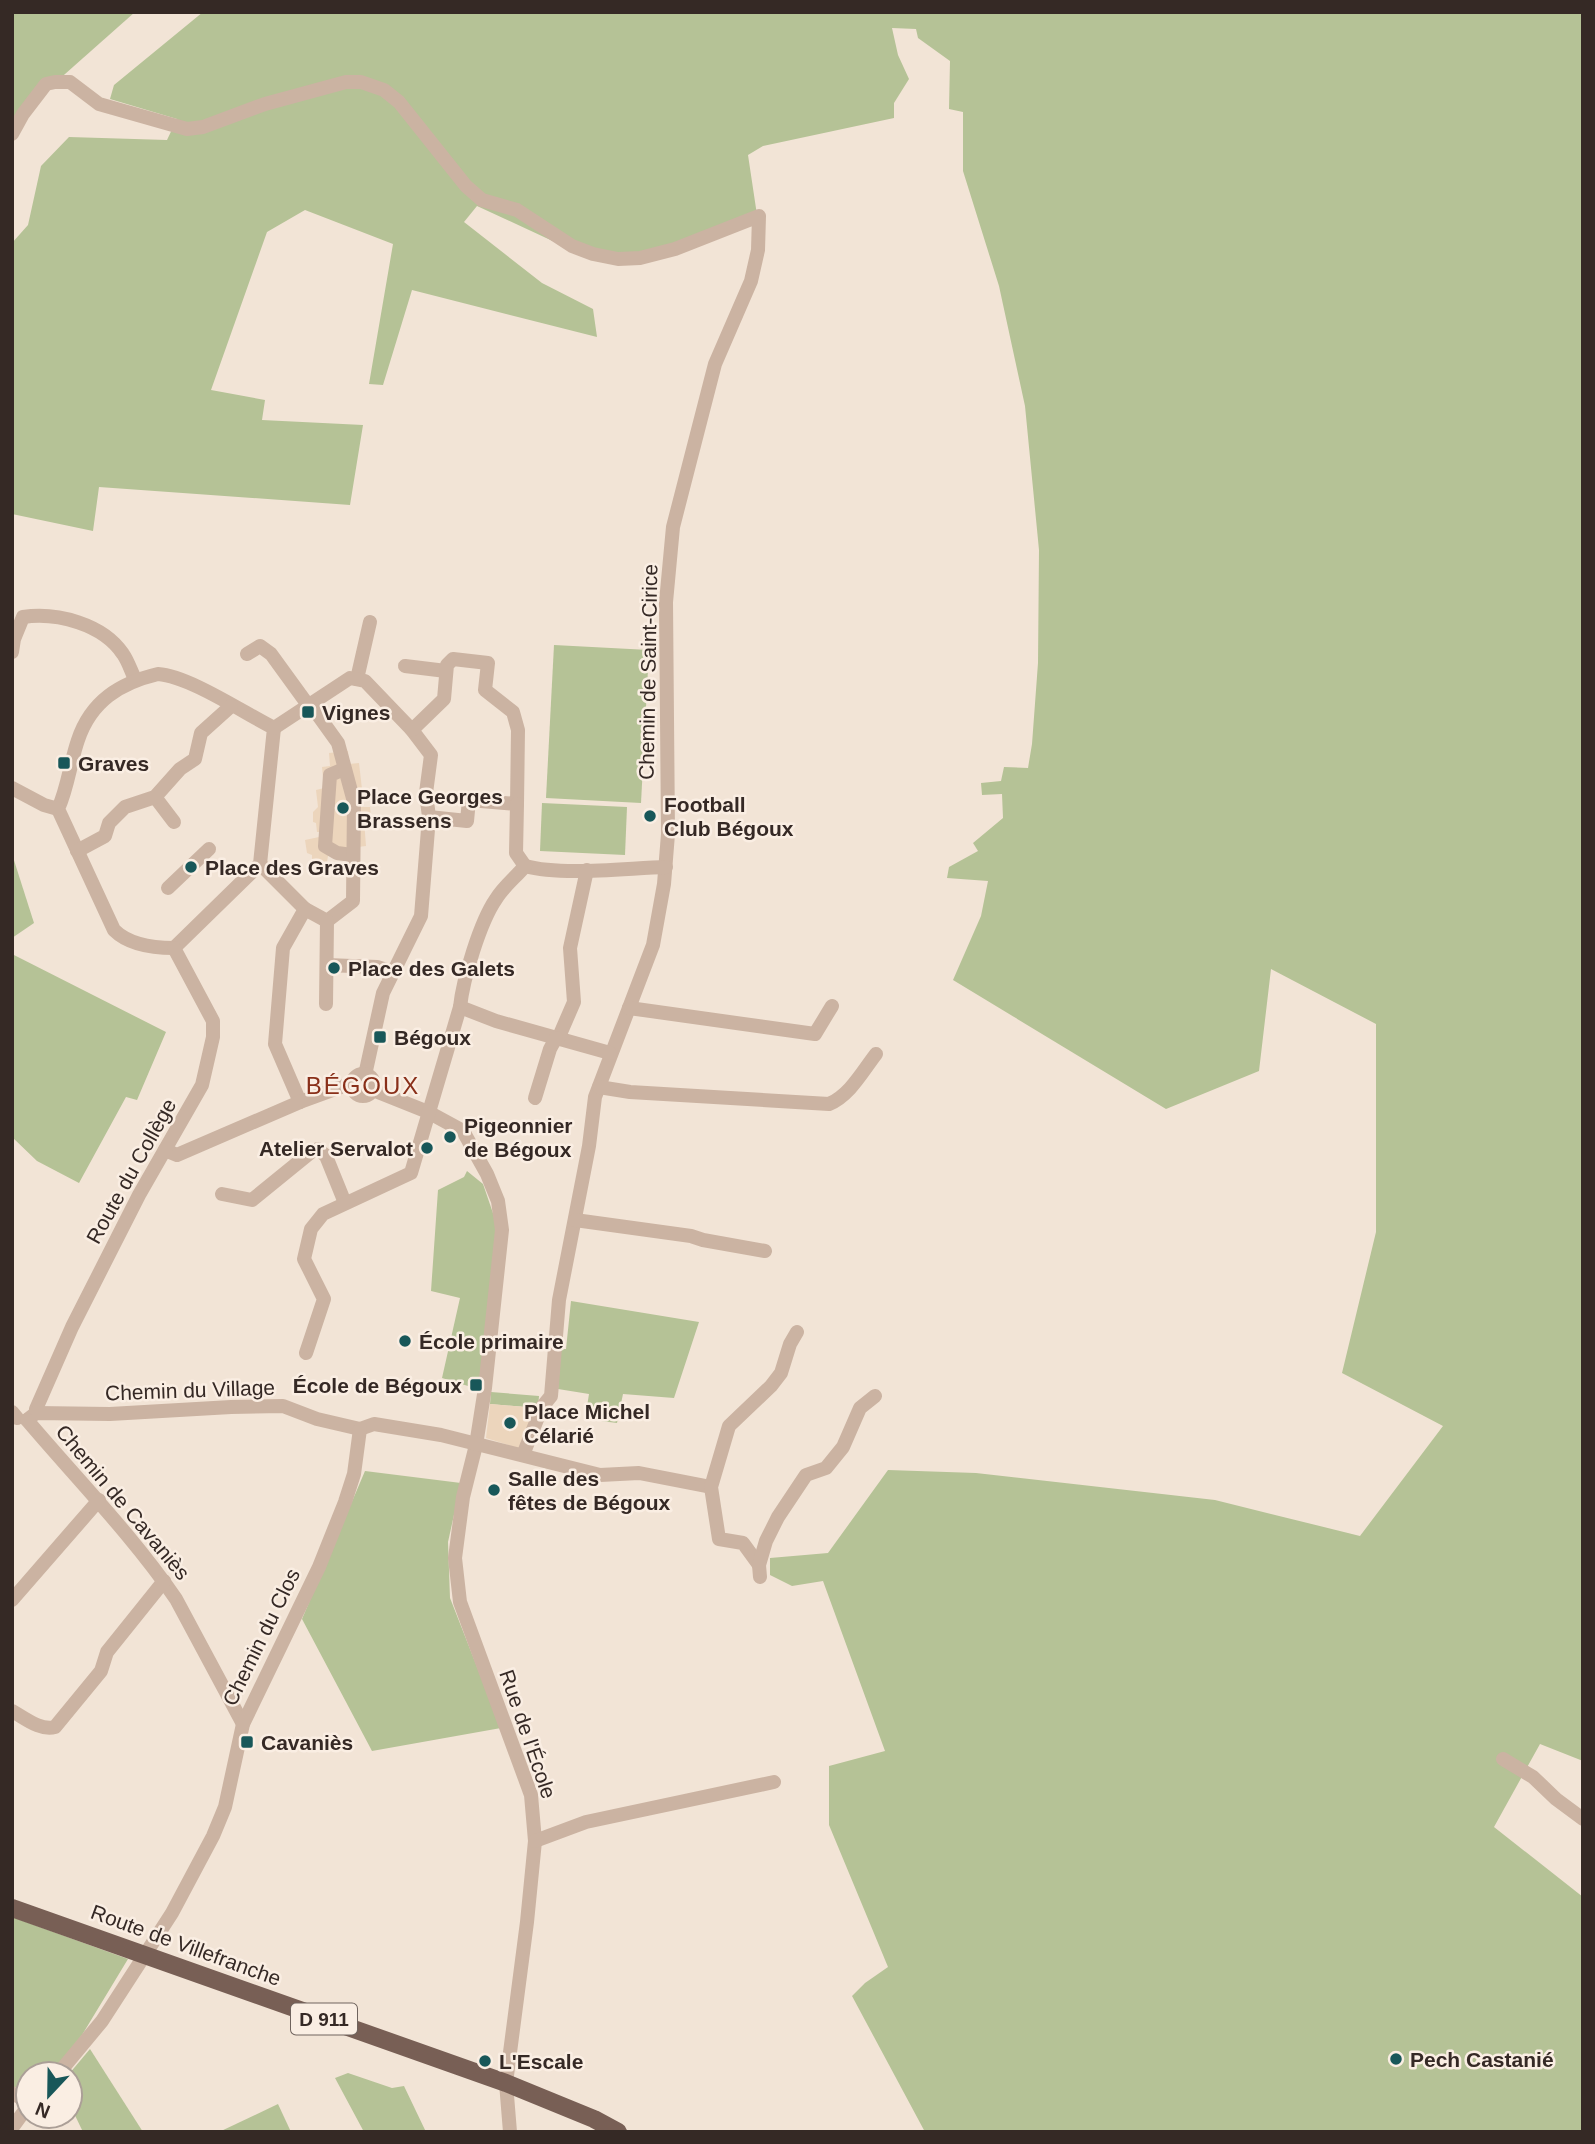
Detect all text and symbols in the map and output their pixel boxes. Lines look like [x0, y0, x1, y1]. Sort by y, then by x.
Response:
street label: Chemin de Saint-Cirice [635, 564, 661, 780]
place label: Vignes [322, 701, 390, 724]
marker: Vignes [300, 704, 316, 720]
place label: Graves [78, 752, 149, 775]
marker: Graves [56, 755, 72, 771]
place label: Place Georges Brassens [357, 785, 503, 832]
place label: Football Club Bégoux [664, 793, 794, 840]
marker: Place Georges Brassens [335, 800, 351, 816]
marker: Football Club Bégoux [642, 808, 658, 824]
place label: Place des Graves [205, 856, 379, 879]
marker: Place des Graves [183, 859, 199, 875]
place label: Place des Galets [348, 957, 515, 980]
marker: Place des Galets [326, 960, 342, 976]
place label: Bégoux [394, 1026, 471, 1049]
marker: Bégoux [372, 1029, 388, 1045]
district label: BÉGOUX [306, 1072, 420, 1099]
street label: Route du Collège [82, 1094, 180, 1248]
place label: Pigeonnier de Bégoux [464, 1114, 573, 1161]
marker: Pigeonnier de Bégoux [442, 1129, 458, 1145]
place label: Atelier Servalot [259, 1137, 413, 1160]
marker: Atelier Servalot [419, 1140, 435, 1156]
place label: École primaire [419, 1330, 564, 1353]
marker: École primaire [397, 1333, 413, 1349]
place label: École de Bégoux [293, 1374, 462, 1397]
street label: Chemin du Village [105, 1376, 275, 1404]
marker: École de Bégoux [468, 1377, 484, 1393]
place label: Place Michel Célarié [524, 1400, 650, 1447]
marker: Place Michel Célarié [502, 1415, 518, 1431]
street label: Chemin de Cavaniès [52, 1420, 194, 1584]
place label: Salle des fêtes de Bégoux [508, 1467, 671, 1514]
marker: Salle des fêtes de Bégoux [486, 1482, 502, 1498]
street label: Chemin du Clos [218, 1565, 304, 1709]
street label: Rue de l'École [495, 1667, 561, 1801]
place label: Cavaniès [261, 1731, 353, 1754]
marker: Cavaniès [239, 1734, 255, 1750]
street label: Route de Villefranche [88, 1900, 284, 1990]
road number: D 911 [291, 2004, 357, 2035]
place label: Pech Castanié [1410, 2048, 1554, 2071]
place label: L'Escale [499, 2050, 583, 2073]
marker: Pech Castanié [1388, 2051, 1404, 2067]
marker: L'Escale [477, 2053, 493, 2069]
north arrow [14, 2060, 84, 2130]
text: N [33, 2098, 53, 2123]

